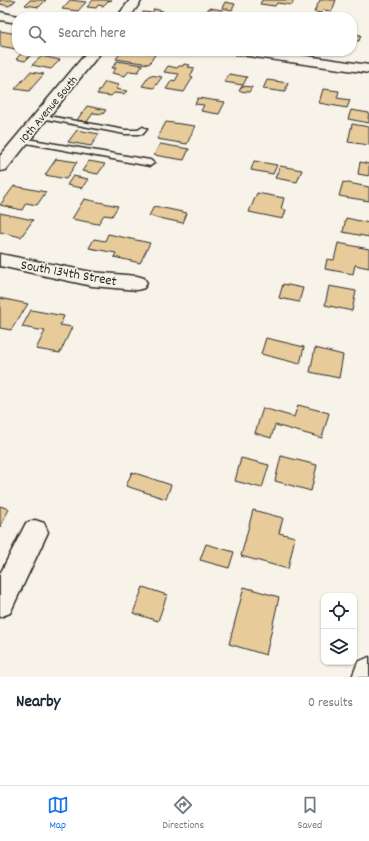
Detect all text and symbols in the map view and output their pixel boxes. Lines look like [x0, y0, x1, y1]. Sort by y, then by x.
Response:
search box [12, 12, 357, 56]
icon: search [26, 23, 48, 45]
text: Search here [58, 23, 126, 45]
street label: 10th Avenue South [16, 73, 82, 147]
street label: South 134th Street [19, 256, 118, 292]
map controls [321, 593, 357, 665]
button: locate [321, 593, 357, 629]
button: layers [321, 629, 357, 665]
text: Nearby [16, 691, 60, 715]
text: 0 results [308, 694, 353, 713]
tab: Map [47, 794, 69, 834]
tab: Directions [162, 794, 204, 834]
tab: Saved [298, 794, 322, 834]

